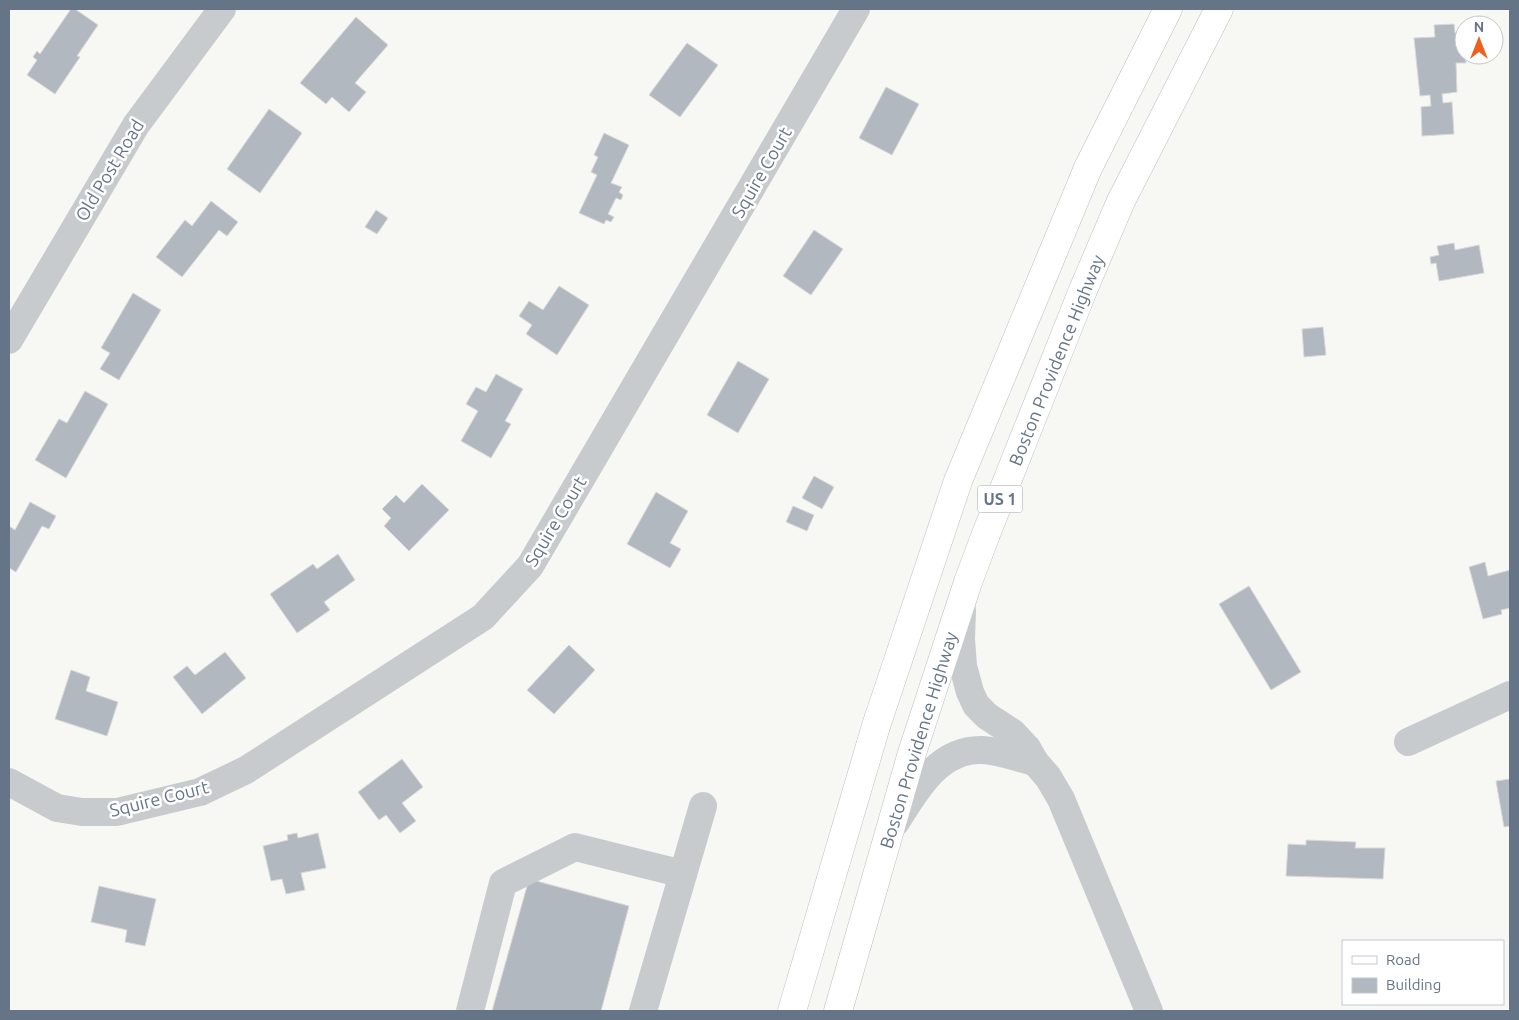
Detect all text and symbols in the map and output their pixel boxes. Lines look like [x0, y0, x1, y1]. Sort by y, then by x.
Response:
north arrow [1454, 15, 1504, 65]
text: N [1474, 19, 1484, 35]
street label: Old Post Road [71, 116, 147, 224]
street label: Squire Court [727, 123, 795, 221]
street label: Boston Providence Highway [1004, 251, 1108, 468]
street label: Squire Court [520, 472, 590, 570]
road number: US 1 [978, 486, 1022, 512]
street label: Boston Providence Highway [875, 629, 961, 851]
street label: Squire Court [107, 776, 211, 820]
legend [1342, 940, 1504, 1005]
text: Road [1386, 951, 1421, 968]
text: Building [1386, 976, 1441, 993]

